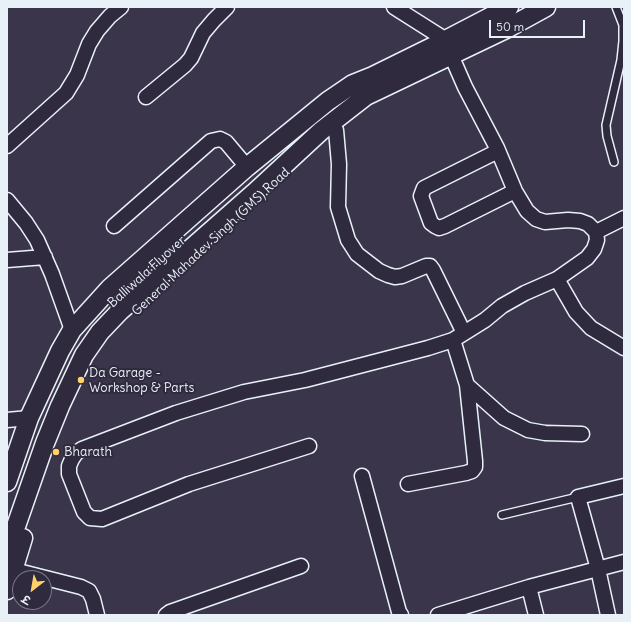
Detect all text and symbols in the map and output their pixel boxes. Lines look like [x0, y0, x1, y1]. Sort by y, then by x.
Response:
scale bar [491, 12, 587, 38]
text: 50 m [496, 19, 524, 34]
street label: General Mahadev Singh (GMS) Road [129, 165, 293, 319]
street label: Balliwala Flyover [105, 233, 189, 311]
place label: Da Garage - Workshop & Parts [89, 365, 194, 396]
marker: Da Garage - Workshop & Parts [76, 375, 86, 385]
place label: Bharath [64, 444, 112, 460]
marker: Bharath [51, 447, 61, 457]
north arrow [12, 570, 52, 610]
text: उ [20, 592, 33, 607]

